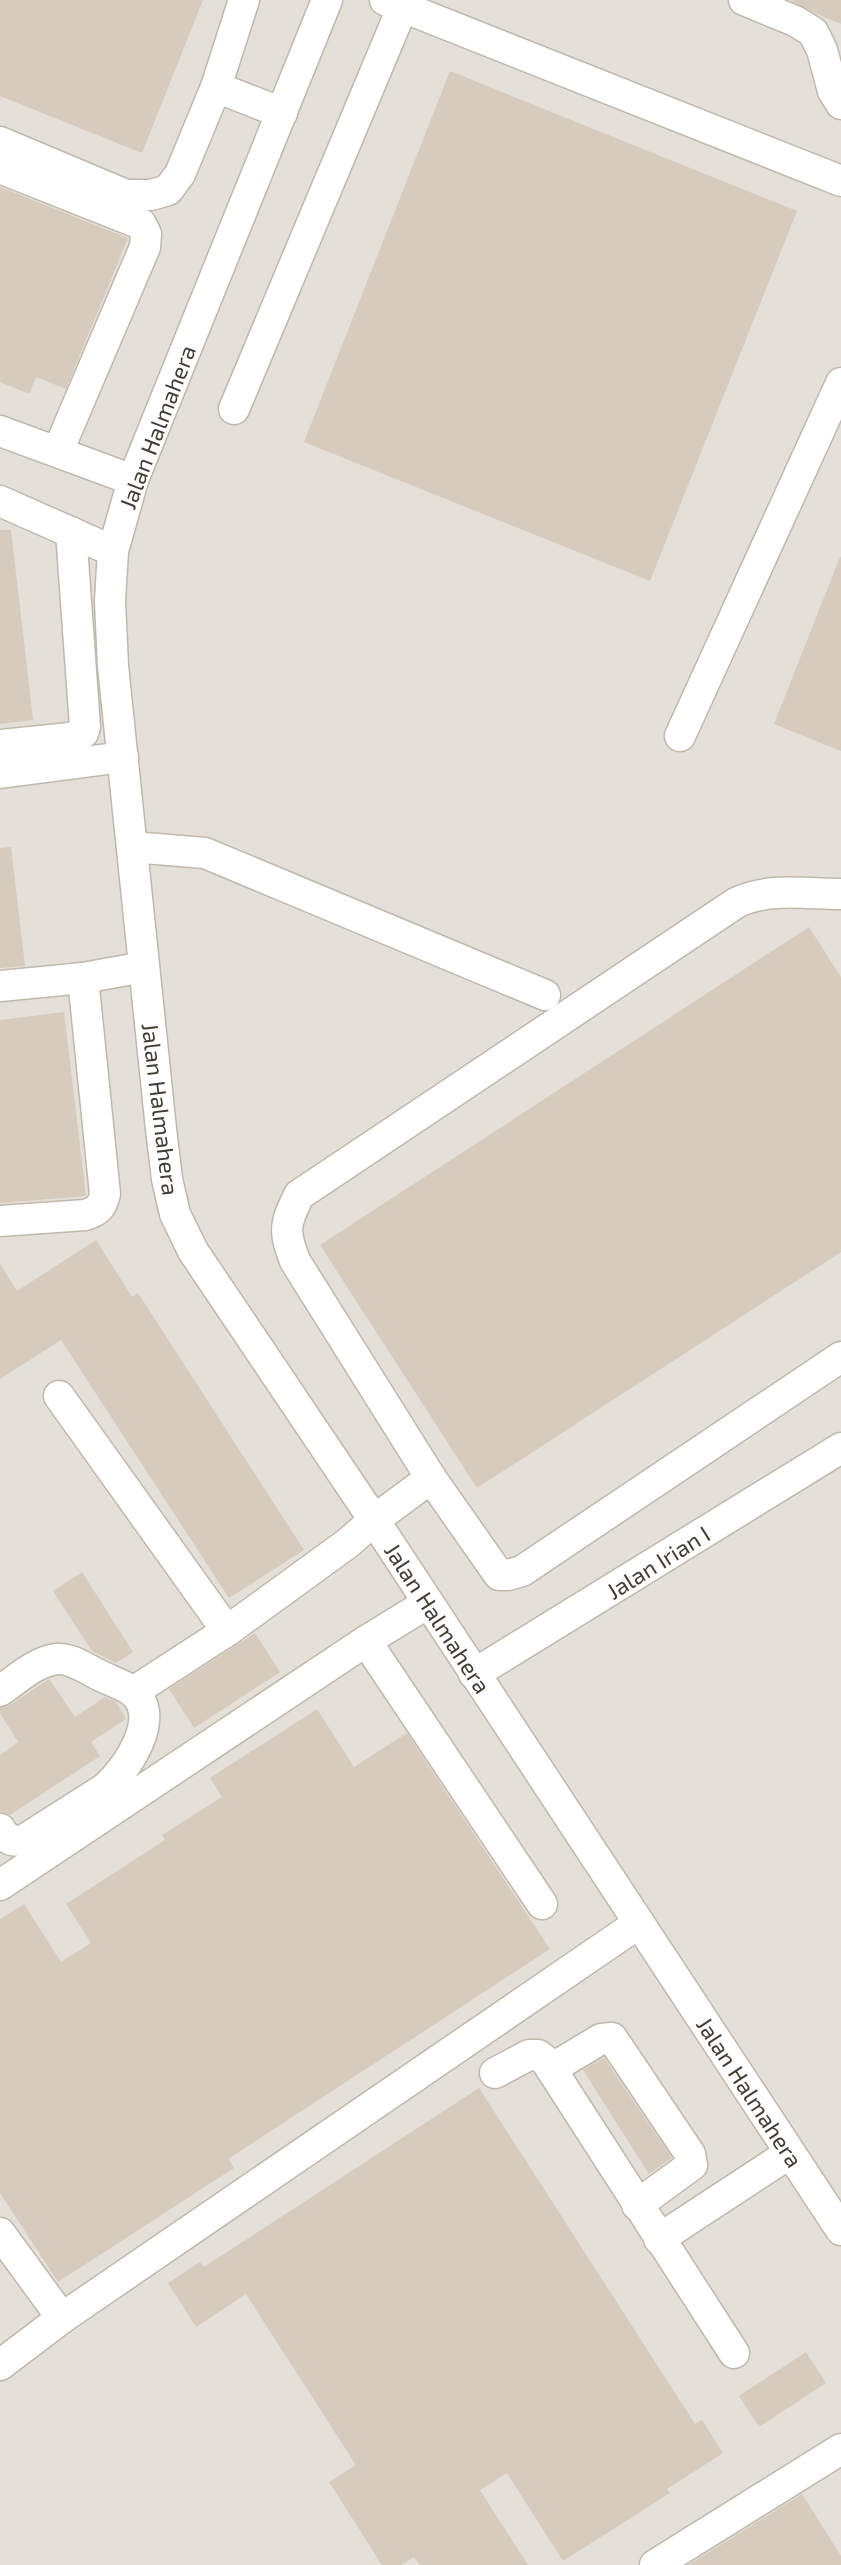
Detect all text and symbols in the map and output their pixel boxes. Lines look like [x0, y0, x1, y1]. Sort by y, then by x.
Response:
street label: Jalan Halmahera [113, 341, 201, 513]
street label: Jalan Halmahera [137, 1021, 185, 1197]
street label: Jalan Irian I [601, 1519, 715, 1605]
street label: Jalan Halmahera [379, 1538, 497, 1698]
street label: Jalan Halmahera [691, 2012, 809, 2172]

